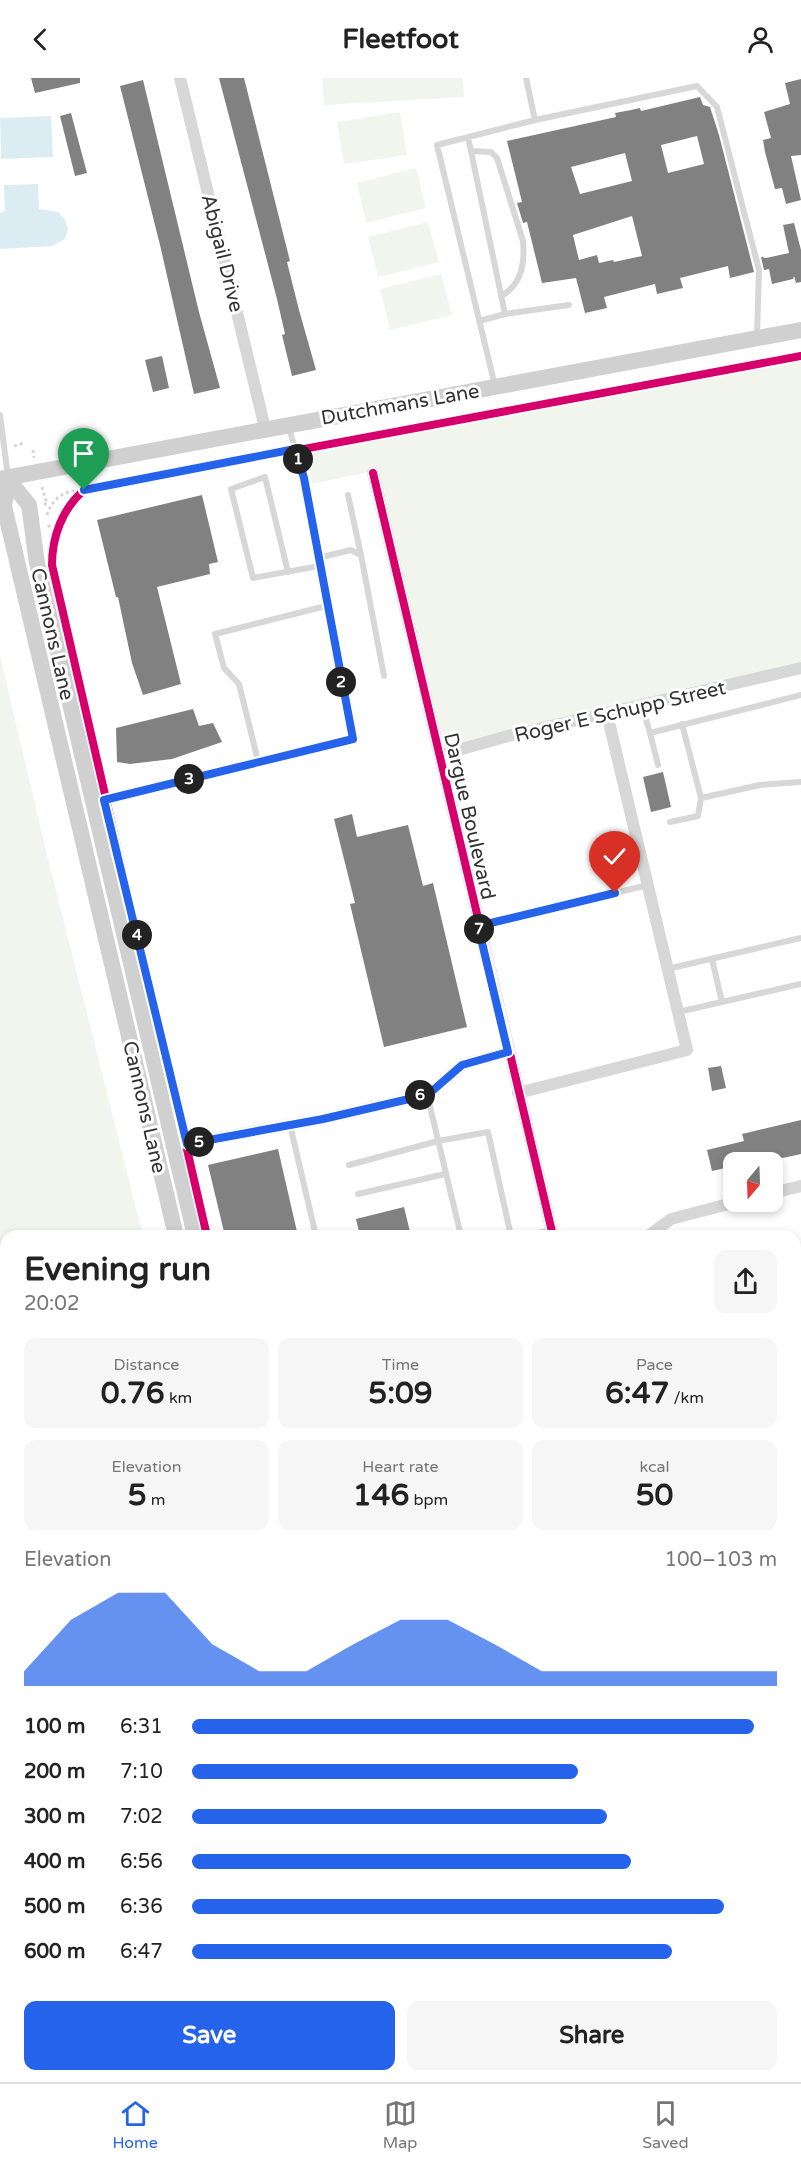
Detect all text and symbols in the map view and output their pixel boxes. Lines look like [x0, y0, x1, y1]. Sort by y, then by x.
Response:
icon: back [24, 23, 57, 56]
text: Fleetfoot [342, 23, 459, 56]
icon: person [744, 23, 777, 56]
street label: Abigail Drive [196, 192, 248, 315]
street label: Dutchmans Lane [319, 379, 481, 431]
pin [58, 428, 109, 490]
icon: arrive [67, 437, 100, 470]
pin: 1 [283, 444, 313, 474]
text: 1 [293, 449, 303, 469]
street label: Cannons Lane [25, 566, 79, 703]
pin: 2 [326, 667, 356, 697]
text: 2 [336, 672, 346, 692]
street label: Roger E Schupp Street [512, 676, 729, 748]
street label: Dargue Boulevard [438, 730, 500, 902]
pin: 3 [174, 764, 204, 794]
text: 3 [184, 769, 194, 789]
pin [589, 831, 640, 893]
icon: check [598, 840, 631, 873]
pin: 7 [464, 914, 494, 944]
text: 7 [474, 919, 484, 939]
pin: 4 [122, 920, 152, 950]
text: 4 [132, 925, 142, 945]
street label: Cannons Lane [117, 1039, 171, 1176]
pin: 6 [405, 1080, 435, 1110]
text: 6 [415, 1085, 425, 1105]
pin: 5 [184, 1127, 214, 1157]
text: 5 [194, 1132, 204, 1152]
north arrow [723, 1152, 783, 1212]
map controls [723, 1152, 783, 1212]
text: Evening run [24, 1250, 211, 1289]
button: share [714, 1250, 777, 1313]
text: 20:02 [24, 1292, 79, 1316]
text: Distance [114, 1355, 179, 1375]
text: Time [382, 1355, 419, 1375]
text: Pace [636, 1355, 673, 1375]
text: 0.76 [101, 1375, 165, 1412]
text: 5:09 [368, 1375, 433, 1412]
text: 6:47 [605, 1375, 669, 1412]
text: km [165, 1388, 192, 1408]
text: /km [669, 1388, 704, 1408]
text: Elevation [112, 1457, 181, 1477]
text: Heart rate [362, 1457, 439, 1477]
text: kcal [639, 1457, 670, 1477]
text: 5 [128, 1477, 146, 1514]
text: 146 [353, 1477, 409, 1514]
text: 50 [636, 1477, 673, 1514]
text: m [146, 1490, 165, 1510]
text: bpm [409, 1490, 448, 1510]
text: Elevation [24, 1548, 111, 1572]
text: 100–103 m [664, 1548, 777, 1572]
text: 100 m [24, 1715, 85, 1739]
text: 6:31 [120, 1715, 163, 1739]
text: 200 m [24, 1760, 85, 1784]
text: 7:10 [120, 1760, 163, 1784]
text: 300 m [24, 1805, 85, 1829]
text: 7:02 [120, 1805, 163, 1829]
text: 400 m [24, 1850, 85, 1874]
text: 6:56 [120, 1850, 163, 1874]
text: 500 m [24, 1895, 85, 1919]
text: 6:36 [120, 1895, 163, 1919]
text: 600 m [24, 1940, 85, 1964]
text: 6:47 [120, 1940, 163, 1964]
button: Save [24, 2001, 395, 2070]
button: Share [407, 2001, 777, 2070]
tab: Home [112, 2097, 158, 2153]
tab: Map [383, 2097, 417, 2153]
tab: Saved [642, 2097, 688, 2153]

